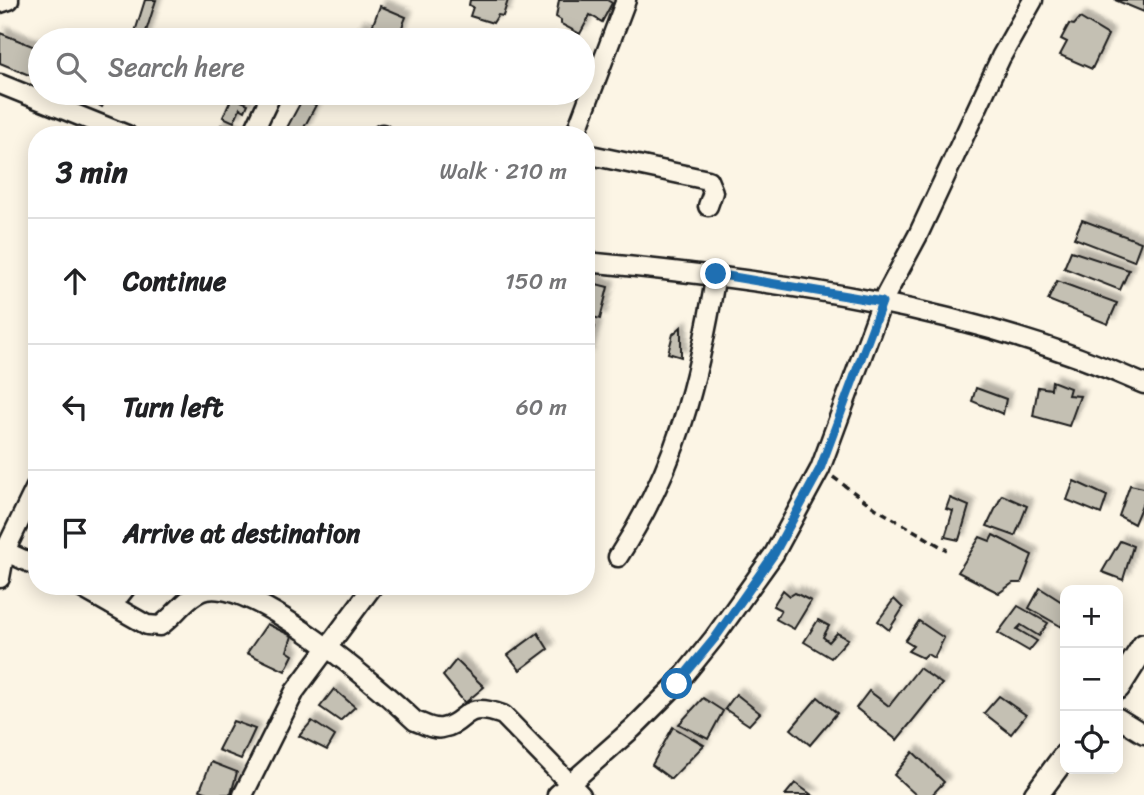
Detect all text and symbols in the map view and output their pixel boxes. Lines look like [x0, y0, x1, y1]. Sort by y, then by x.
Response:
search box [28, 28, 595, 105]
text: Search here [108, 44, 245, 90]
icon: search [52, 48, 90, 86]
text: 3 min [56, 145, 128, 199]
text: Walk · 210 m [440, 151, 567, 192]
text: Continue [123, 258, 226, 304]
route end [700, 258, 731, 289]
text: 150 m [505, 261, 567, 302]
icon: ahead [56, 262, 94, 300]
text: Turn left [123, 384, 223, 430]
text: 60 m [516, 387, 567, 428]
icon: left [56, 388, 94, 426]
text: Arrive at destination [123, 510, 360, 556]
icon: arrive [56, 514, 94, 552]
map controls [1060, 585, 1123, 774]
button: + [1060, 585, 1123, 648]
button: − [1060, 648, 1123, 711]
route start [661, 668, 692, 699]
button: locate [1060, 711, 1123, 774]

